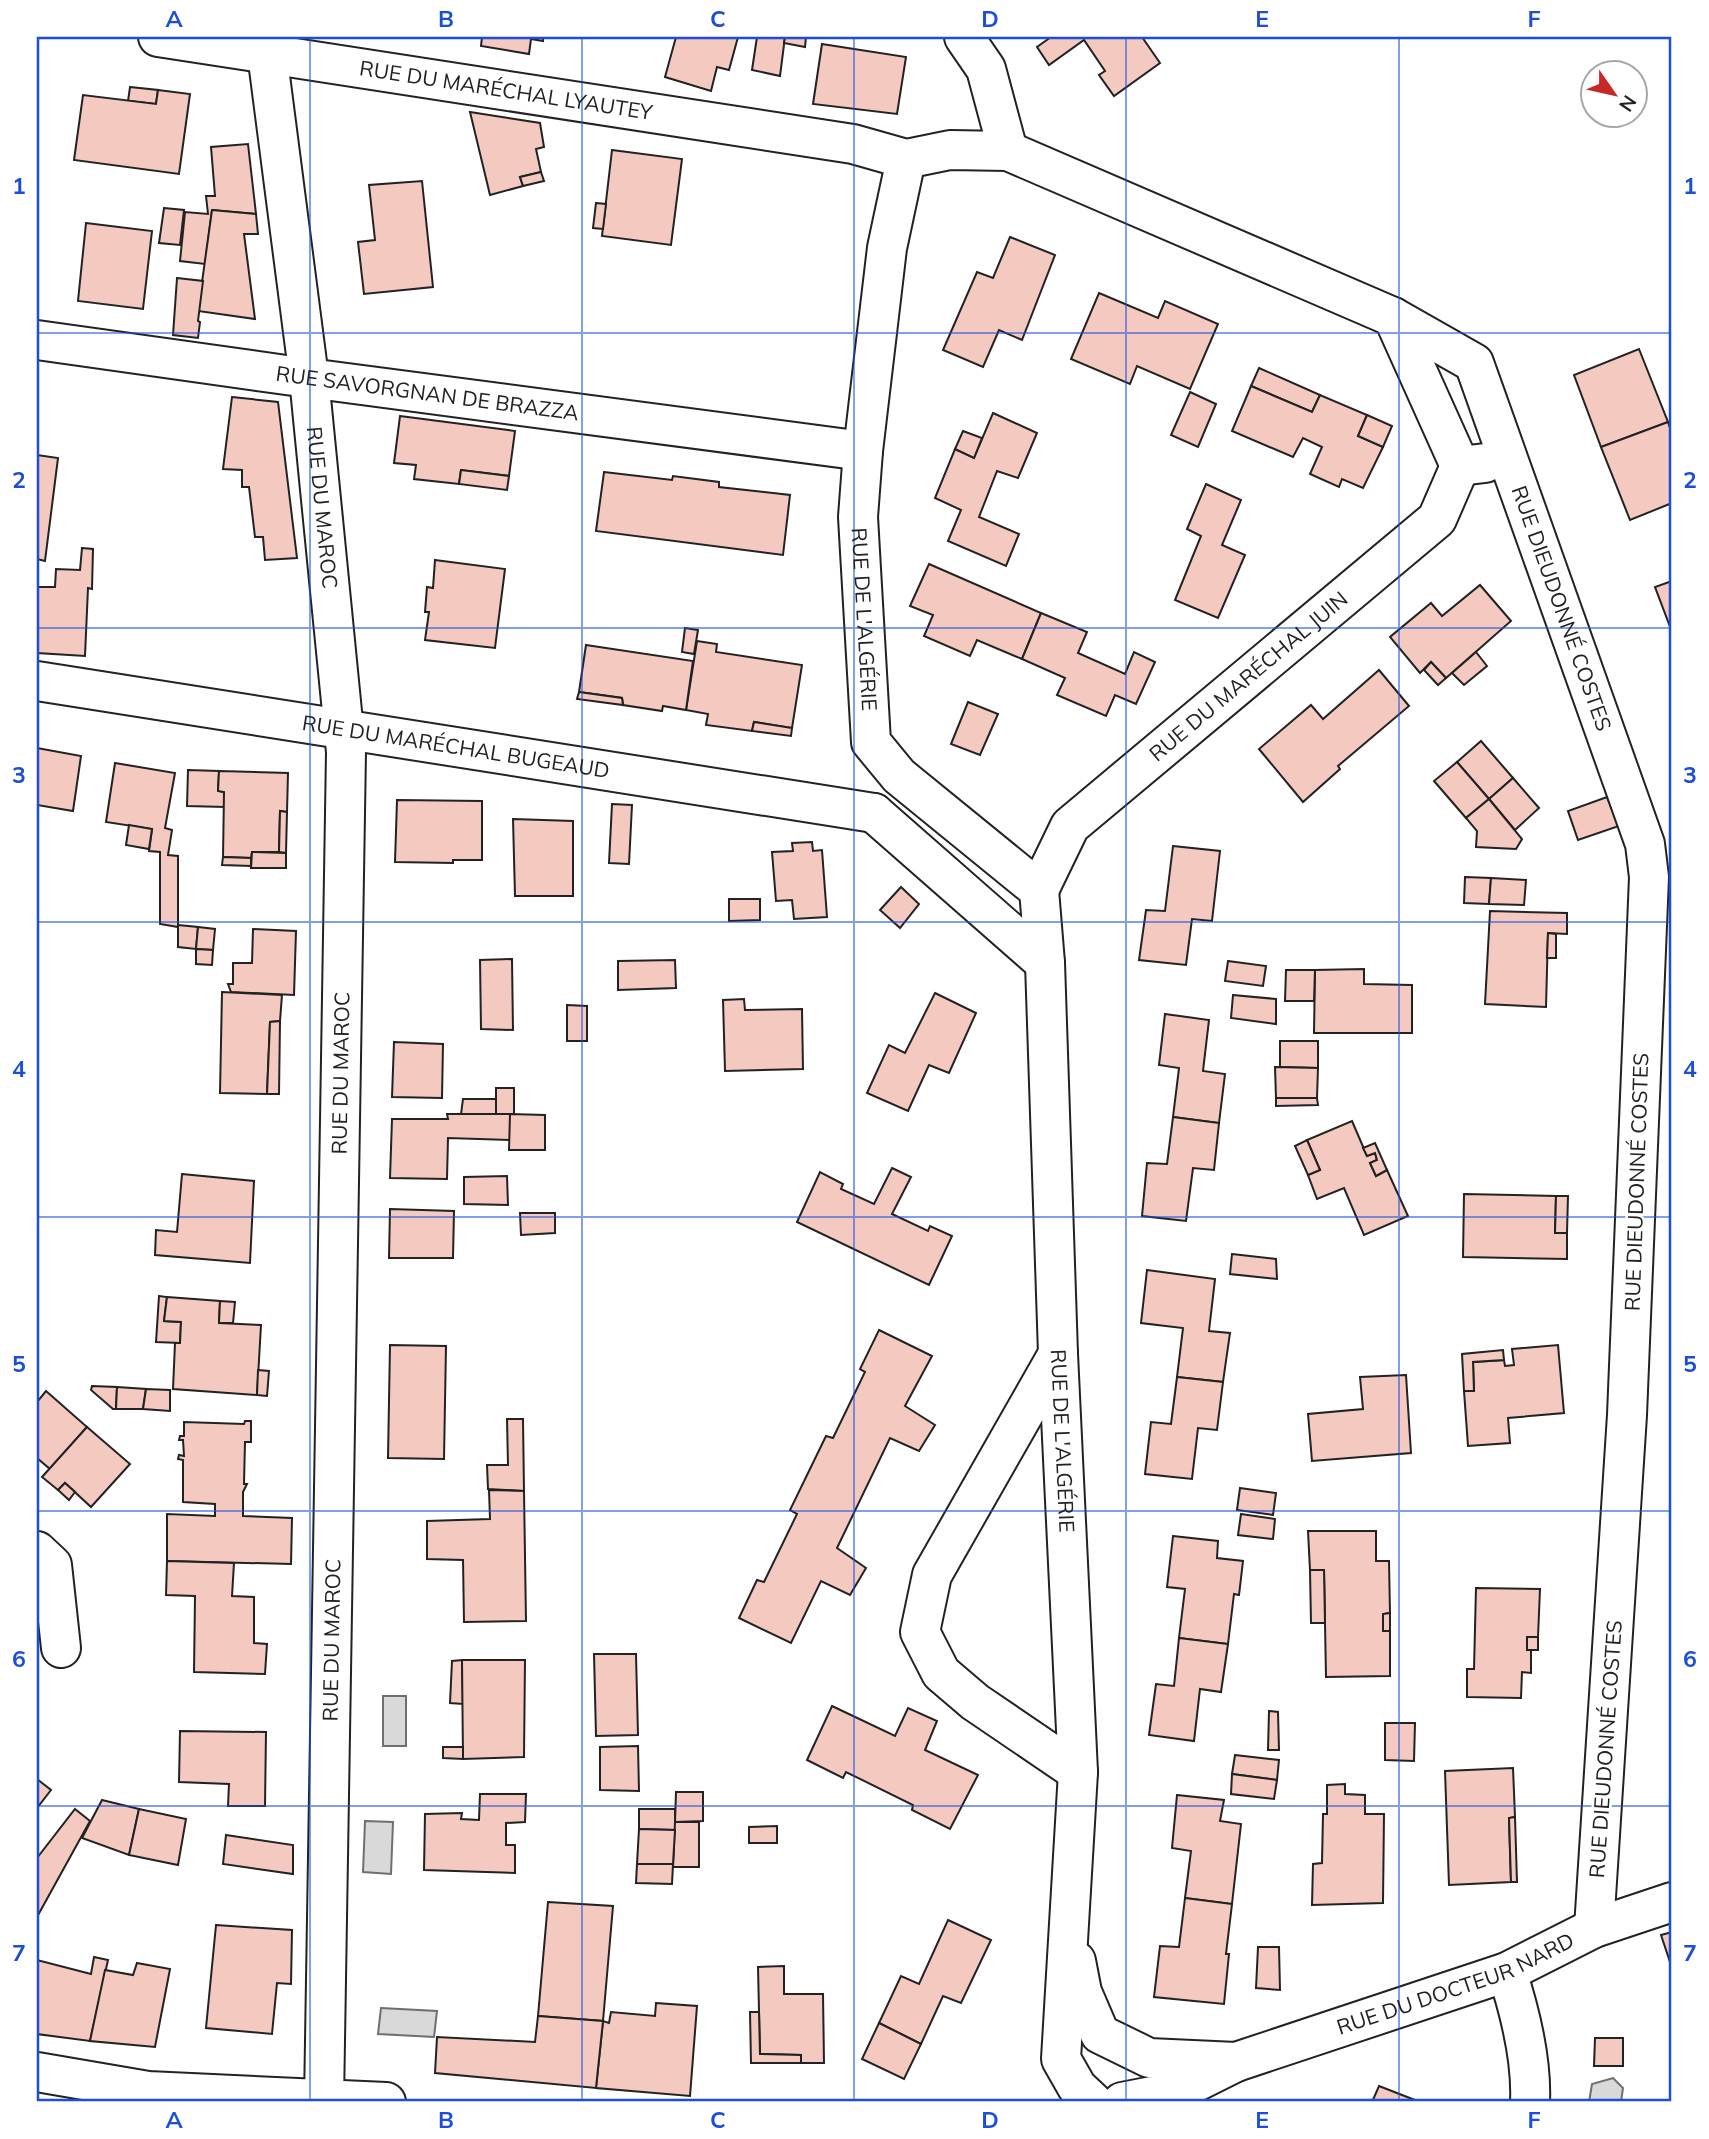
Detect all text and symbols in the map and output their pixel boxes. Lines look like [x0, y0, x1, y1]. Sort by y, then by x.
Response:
text: A [165, 4, 183, 33]
text: B [438, 4, 454, 33]
text: C [710, 4, 726, 33]
text: D [981, 4, 999, 33]
text: E [1255, 4, 1269, 33]
text: F [1527, 4, 1541, 33]
street label: RUE DU MARÉCHAL LYAUTEY [358, 54, 655, 125]
north arrow [1580, 60, 1650, 130]
text: N [1614, 91, 1642, 116]
text: 1 [12, 171, 26, 200]
text: 1 [1683, 171, 1697, 200]
street label: RUE SAVORGNAN DE BRAZZA [274, 360, 581, 426]
street label: RUE DU MAROC [302, 425, 344, 590]
text: 2 [12, 465, 26, 494]
text: 2 [1683, 465, 1697, 494]
street label: RUE DIEUDONNÉ COSTES [1507, 482, 1618, 734]
street label: RUE DE L'ALGÉRIE [847, 527, 883, 712]
street label: RUE DU MARÉCHAL JUIN [1143, 585, 1353, 766]
street label: RUE DU MARÉCHAL BUGEAUD [300, 709, 612, 783]
text: 3 [12, 760, 26, 789]
text: 3 [1683, 760, 1697, 789]
street label: RUE DU MAROC [326, 991, 354, 1155]
street label: RUE DIEUDONNÉ COSTES [1618, 1052, 1654, 1312]
text: 4 [12, 1054, 26, 1083]
text: 4 [1683, 1054, 1697, 1083]
text: 5 [12, 1349, 26, 1378]
street label: RUE DE L'ALGÉRIE [1046, 1349, 1081, 1533]
text: 5 [1683, 1349, 1697, 1378]
street label: RUE DU MAROC [317, 1558, 345, 1722]
street label: RUE DIEUDONNÉ COSTES [1583, 1619, 1627, 1879]
text: 6 [12, 1644, 26, 1673]
text: 6 [1683, 1644, 1697, 1673]
street label: RUE DU DOCTEUR NARD [1333, 1926, 1578, 2040]
text: 7 [12, 1938, 26, 1967]
text: 7 [1683, 1938, 1697, 1967]
text: A [165, 2105, 183, 2134]
text: B [438, 2105, 454, 2134]
text: C [710, 2105, 726, 2134]
text: D [981, 2105, 999, 2134]
text: E [1255, 2105, 1269, 2134]
text: F [1527, 2105, 1541, 2134]

